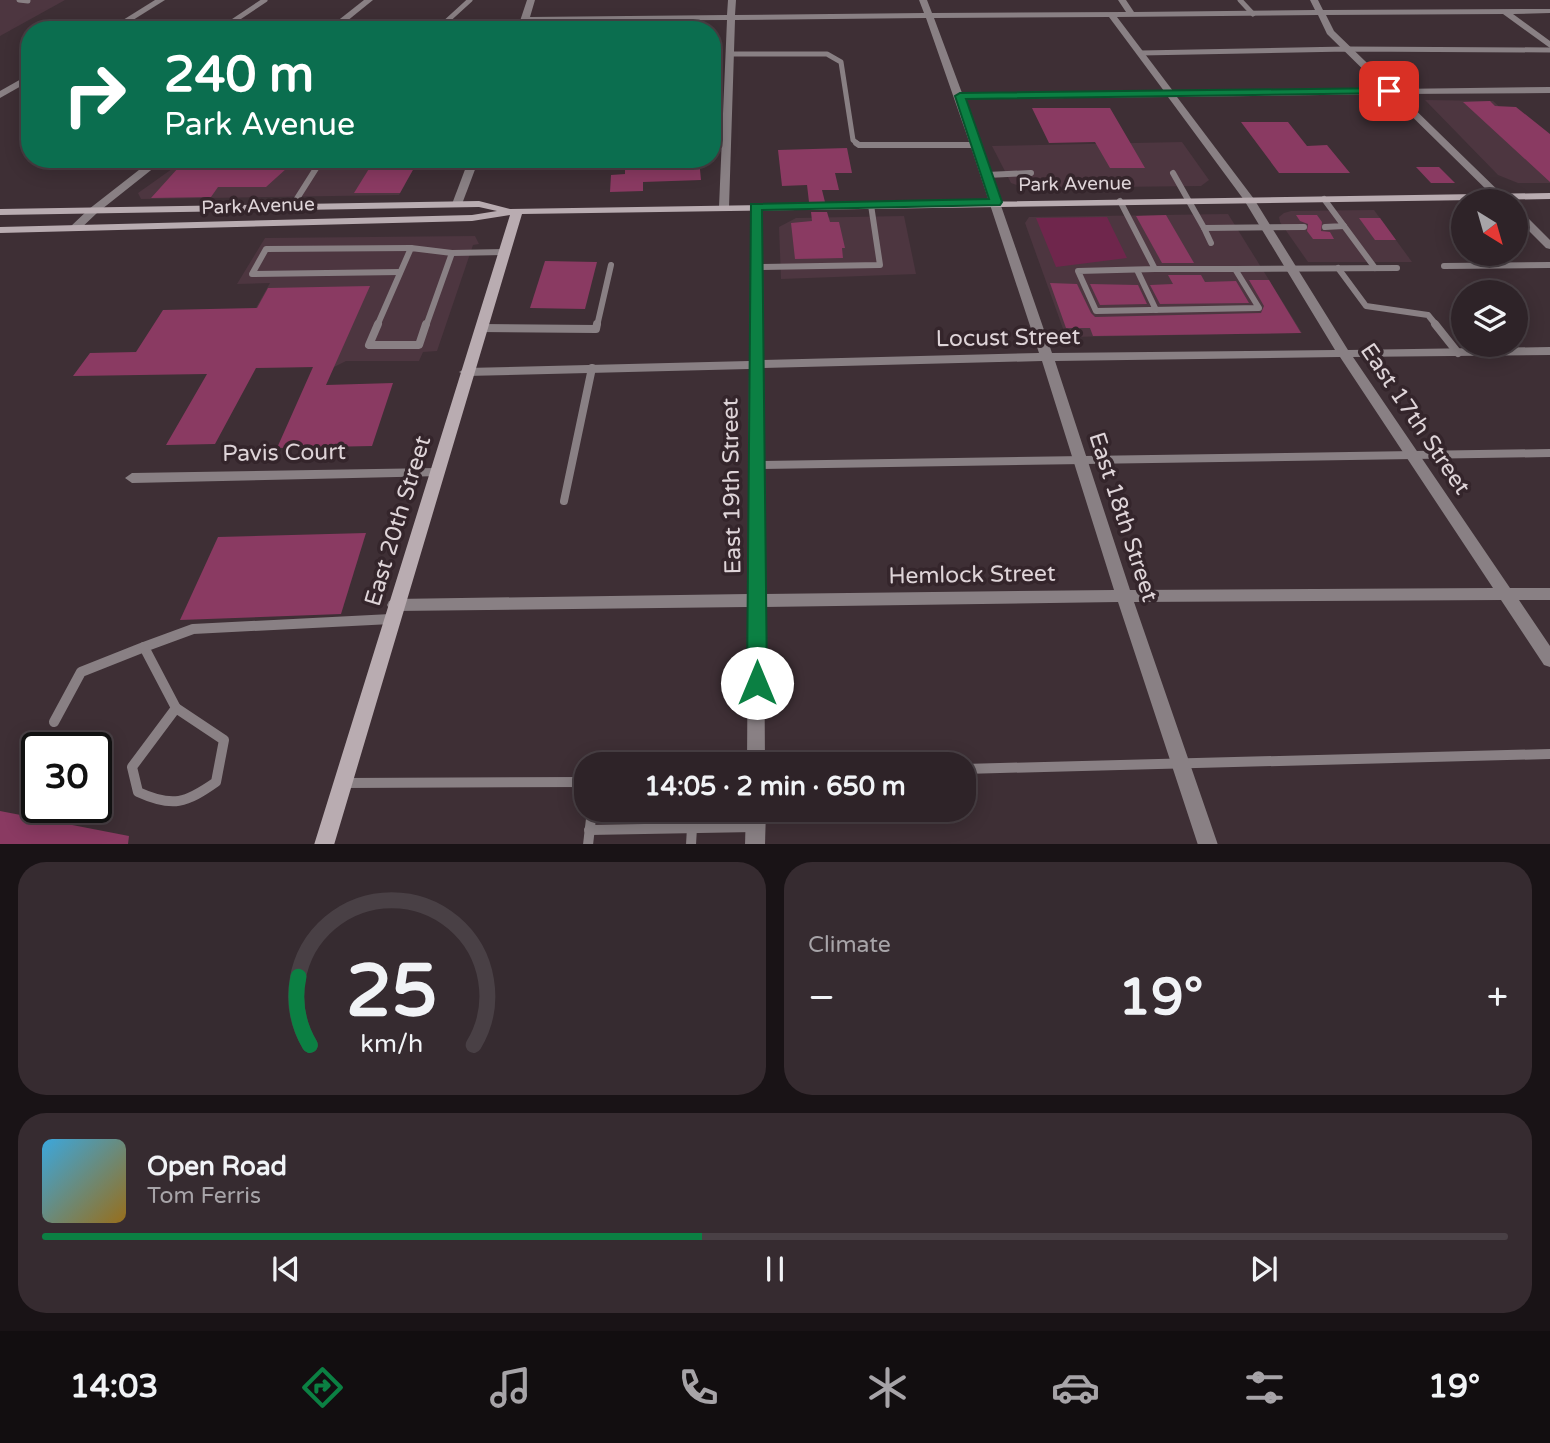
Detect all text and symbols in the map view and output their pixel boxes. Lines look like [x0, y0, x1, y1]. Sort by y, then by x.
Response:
text: 240 m [164, 46, 314, 105]
icon: right [49, 49, 140, 140]
pin [1359, 61, 1419, 121]
icon: arrive [1370, 72, 1408, 110]
text: Park Avenue [164, 106, 355, 144]
street label: Park Avenue [1018, 172, 1132, 196]
north arrow [1451, 189, 1528, 266]
map controls [1451, 189, 1528, 357]
street label: Park Avenue [201, 193, 315, 219]
button: layers [1451, 280, 1528, 357]
street label: Locust Street [935, 323, 1081, 353]
street label: East 17th Street [1354, 338, 1476, 500]
street label: East 19th Street [716, 397, 748, 575]
street label: East 18th Street [1082, 429, 1164, 605]
street label: East 20th Street [359, 432, 437, 610]
street label: Pavis Court [222, 438, 346, 468]
street label: Hemlock Street [888, 560, 1056, 590]
position arrow [720, 646, 794, 720]
speed limit sign: 30 [21, 732, 112, 823]
text: 14:05 · 2 min · 650 m [644, 771, 906, 802]
text: Climate [808, 931, 891, 959]
text: 25 [346, 948, 438, 1036]
text: 19° [1118, 966, 1203, 1029]
text: − [808, 975, 835, 1021]
text: + [1487, 975, 1508, 1021]
text: km/h [361, 1028, 423, 1058]
text: Open Road [147, 1151, 287, 1182]
text: Tom Ferris [147, 1182, 261, 1210]
icon: previous [267, 1250, 305, 1288]
icon: pause [756, 1250, 794, 1288]
icon: next [1245, 1250, 1283, 1288]
icon: directions [298, 1363, 347, 1412]
icon: music [486, 1363, 535, 1412]
icon: phone [674, 1363, 723, 1412]
icon: climate [863, 1363, 912, 1412]
icon: car [1051, 1363, 1100, 1412]
icon: filters [1240, 1363, 1289, 1412]
text: 14:03 [70, 1368, 158, 1406]
text: 19° [1428, 1368, 1480, 1406]

